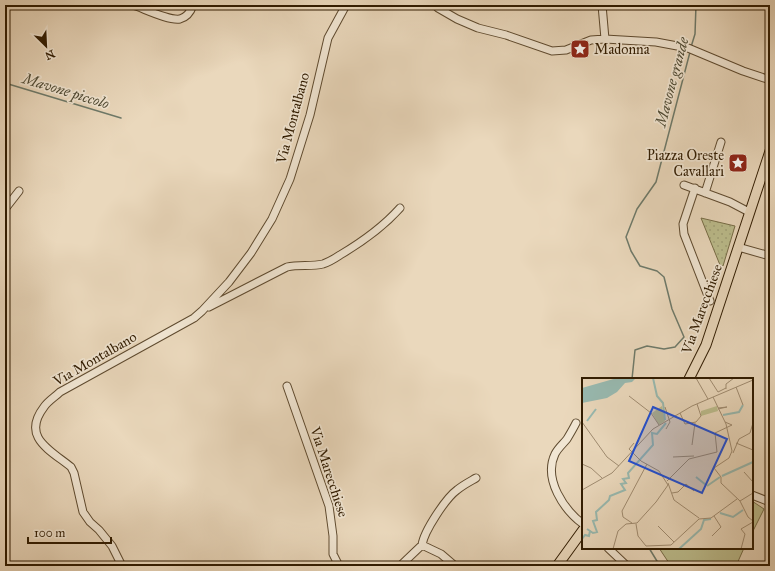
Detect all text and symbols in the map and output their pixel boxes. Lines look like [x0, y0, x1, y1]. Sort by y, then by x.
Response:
north arrow [26, 26, 66, 66]
water label: Mavone grande [651, 35, 693, 131]
place icon: Madonna [569, 38, 591, 60]
place label: Madonna [594, 41, 650, 58]
text: N [42, 47, 57, 63]
water label: Mavone piccolo [18, 69, 112, 114]
street label: Via Montalbano [272, 71, 313, 166]
place label: Piazza Oreste Cavallari [647, 147, 724, 180]
place icon: Piazza Oreste Cavallari [727, 152, 749, 174]
street label: Via Marecchiese [678, 262, 726, 357]
street label: Via Montalbano [49, 328, 140, 390]
inset map [582, 378, 753, 549]
street label: Via Marecchiese [306, 424, 352, 519]
scale bar [28, 519, 111, 545]
text: 100 m [34, 526, 65, 540]

